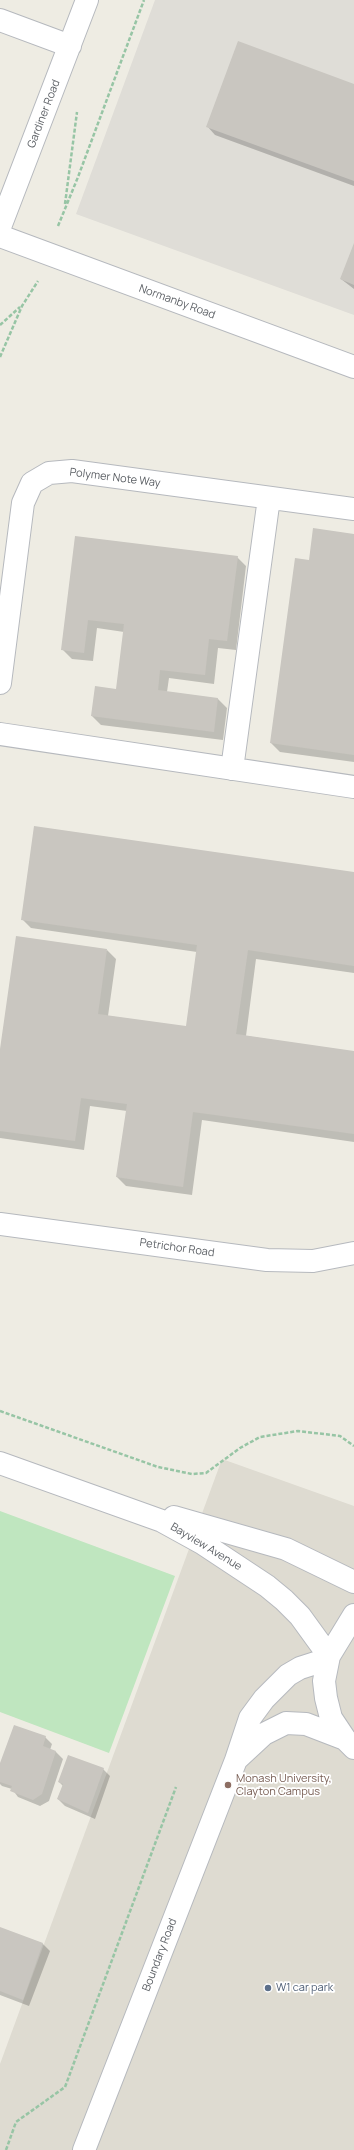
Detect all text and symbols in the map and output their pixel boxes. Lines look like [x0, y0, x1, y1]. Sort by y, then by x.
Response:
street label: Gardiner Road [25, 78, 63, 150]
street label: Normanby Road [137, 282, 217, 322]
street label: Polymer Note Way [69, 466, 161, 490]
street label: Petrichor Road [139, 1236, 215, 1260]
street label: Bayview Avenue [168, 1520, 244, 1574]
place label: Monash University, Clayton Campus [236, 1772, 332, 1798]
marker: Monash University, Clayton Campus [223, 1780, 233, 1790]
street label: Boundary Road [140, 1917, 180, 1993]
place label: W1 car park [276, 1981, 333, 1995]
marker: W1 car park [263, 1983, 273, 1993]

